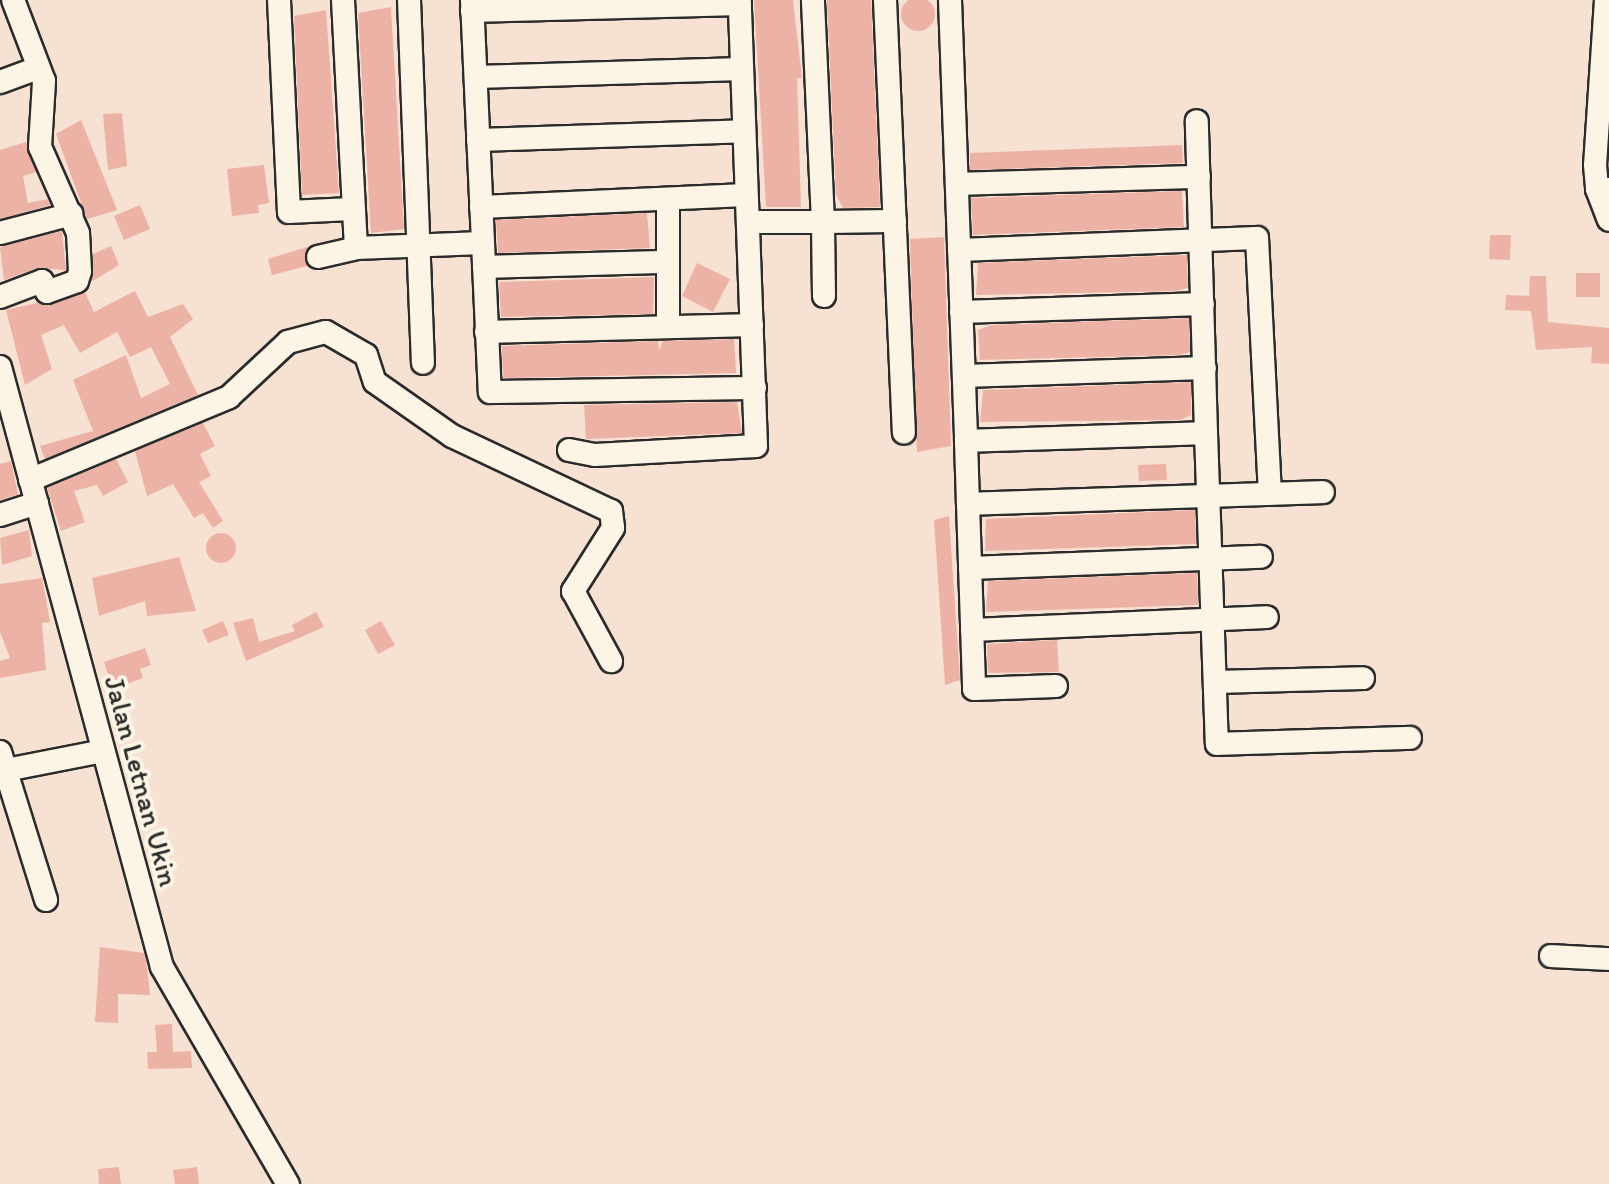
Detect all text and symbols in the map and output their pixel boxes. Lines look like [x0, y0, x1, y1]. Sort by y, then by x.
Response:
street label: Jalan Letnan Ukin [98, 673, 186, 889]

